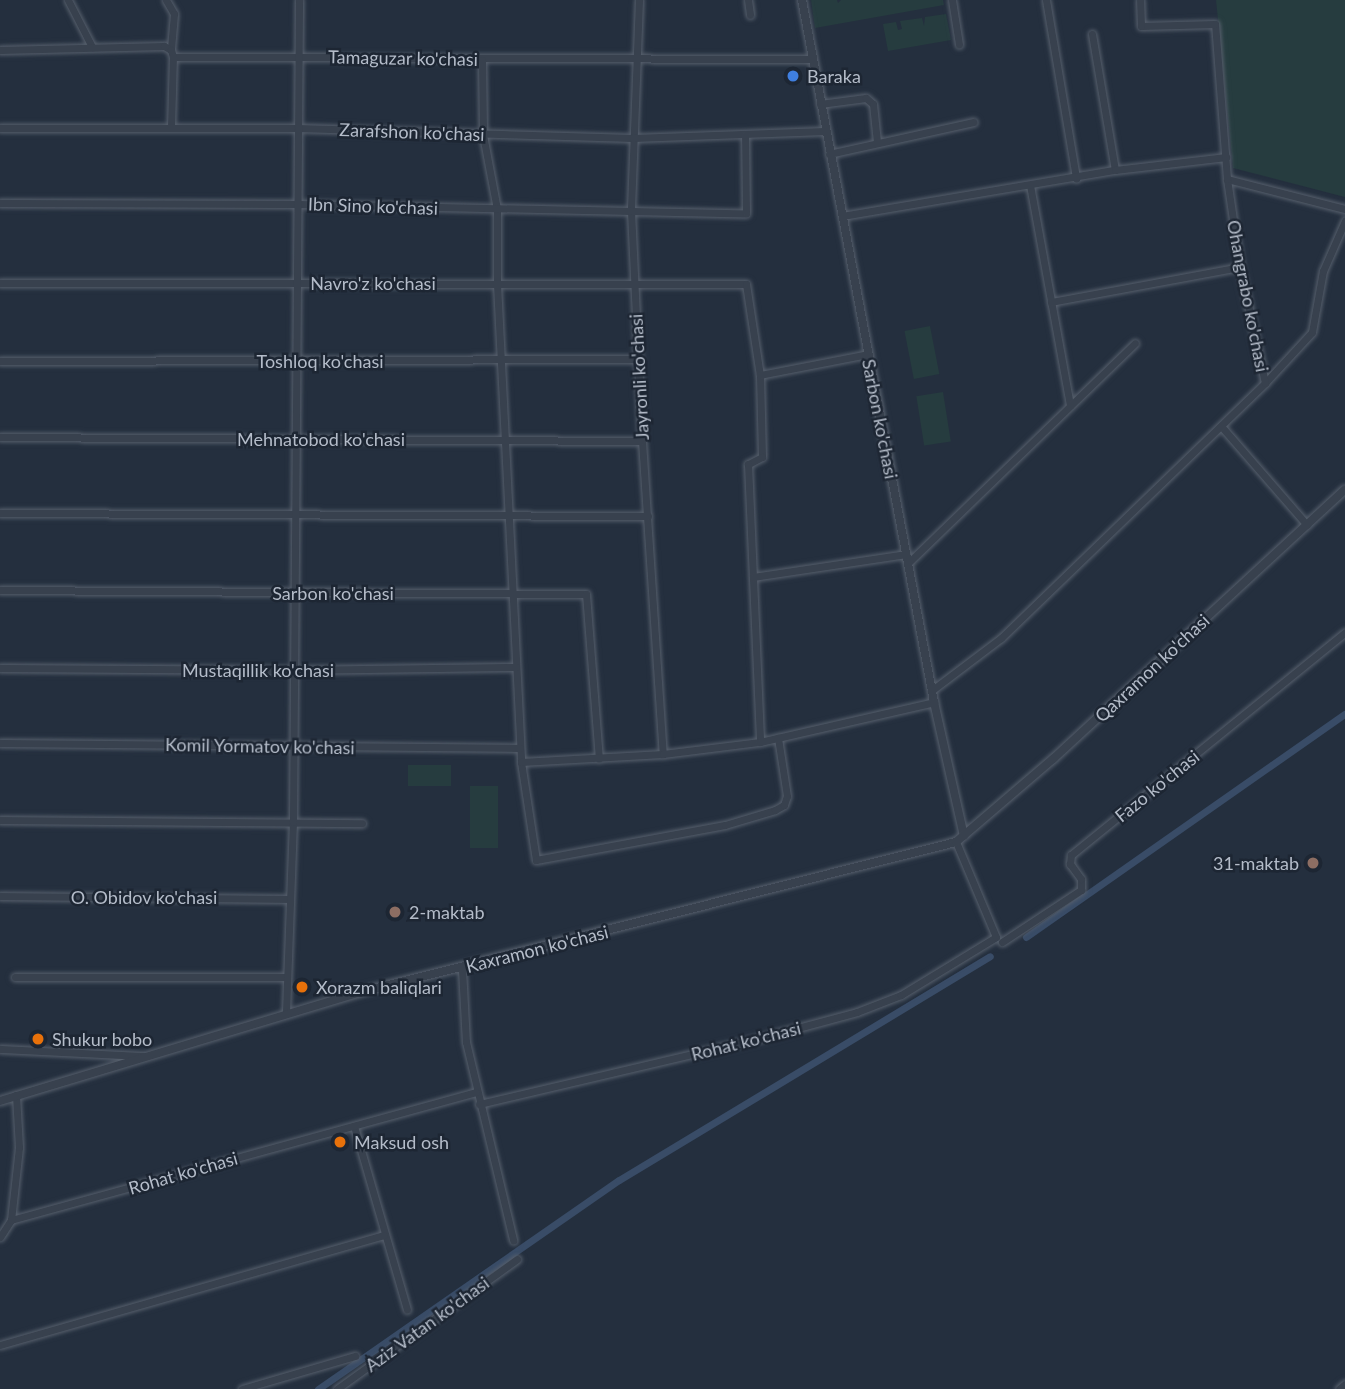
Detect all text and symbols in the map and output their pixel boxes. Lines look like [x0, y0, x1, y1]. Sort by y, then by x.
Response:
street label: Tamaguzar ko'chasi [328, 46, 478, 70]
place label: Baraka [807, 65, 861, 87]
marker: Baraka [785, 68, 801, 84]
street label: Zarafshon ko'chasi [339, 119, 485, 145]
street label: Ibn Sino ko'chasi [308, 193, 438, 219]
street label: Ohangrabo ko'chasi [1223, 218, 1273, 374]
street label: Navro'z ko'chasi [310, 272, 436, 294]
street label: Jayronli ko'chasi [625, 313, 653, 441]
street label: Toshloq ko'chasi [256, 350, 384, 372]
street label: Sarbon ko'chasi [858, 357, 902, 481]
street label: Mehnatobod ko'chasi [237, 428, 405, 450]
street label: Sarbon ko'chasi [272, 582, 394, 604]
street label: Qaxramon ko'chasi [1090, 609, 1214, 727]
street label: Mustaqillik ko'chasi [182, 659, 334, 681]
street label: Komil Yormatov ko'chasi [164, 734, 356, 758]
street label: Fazo ko'chasi [1111, 745, 1203, 827]
place label: 31-maktab [1213, 852, 1299, 874]
marker: 31-maktab [1305, 855, 1321, 871]
street label: O. Obidov ko'chasi [71, 886, 217, 908]
place label: 2-maktab [409, 901, 485, 923]
marker: 2-maktab [387, 904, 403, 920]
street label: Kaxramon ko'chasi [463, 921, 611, 977]
place label: Xorazm baliqlari [316, 976, 442, 998]
marker: Xorazm baliqlari [294, 979, 310, 995]
street label: Rohat ko'chasi [689, 1017, 803, 1065]
place label: Shukur bobo [52, 1028, 153, 1050]
marker: Shukur bobo [30, 1031, 46, 1047]
place label: Maksud osh [354, 1131, 449, 1153]
marker: Maksud osh [332, 1134, 348, 1150]
street label: Rohat ko'chasi [126, 1147, 240, 1199]
street label: Aziz Vatan ko'chasi [361, 1272, 493, 1376]

